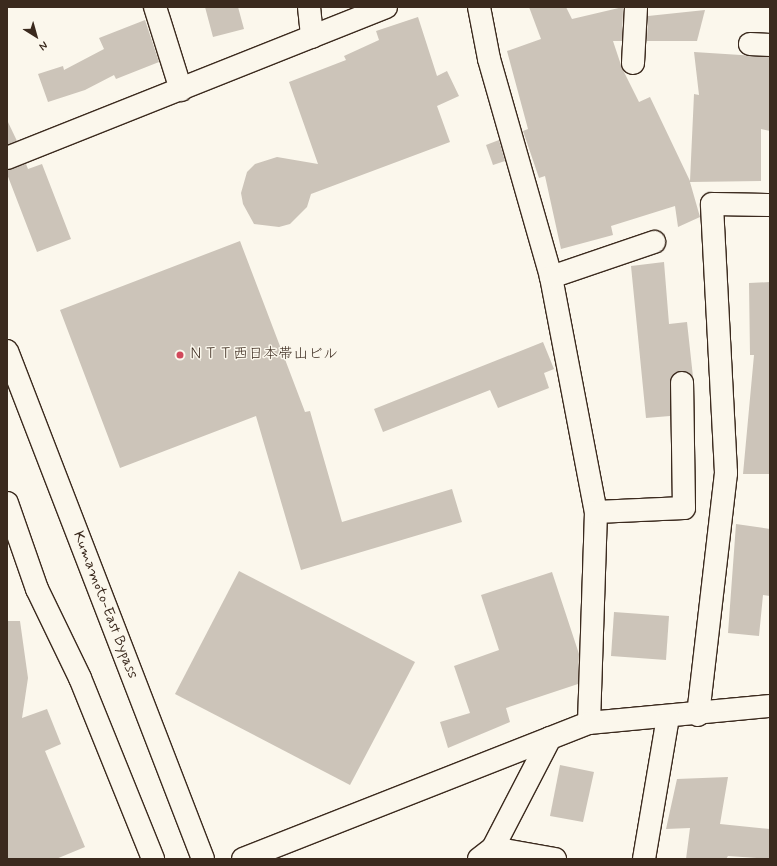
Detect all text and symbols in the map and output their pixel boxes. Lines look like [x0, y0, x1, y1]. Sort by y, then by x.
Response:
north arrow [16, 16, 56, 56]
text: N [36, 38, 50, 53]
place label: ＮＴＴ西日本帯山ビル [188, 346, 338, 364]
marker: ＮＴＴ西日本帯山ビル [175, 350, 185, 360]
street label: Kumamoto-East Bypass [69, 529, 141, 681]

